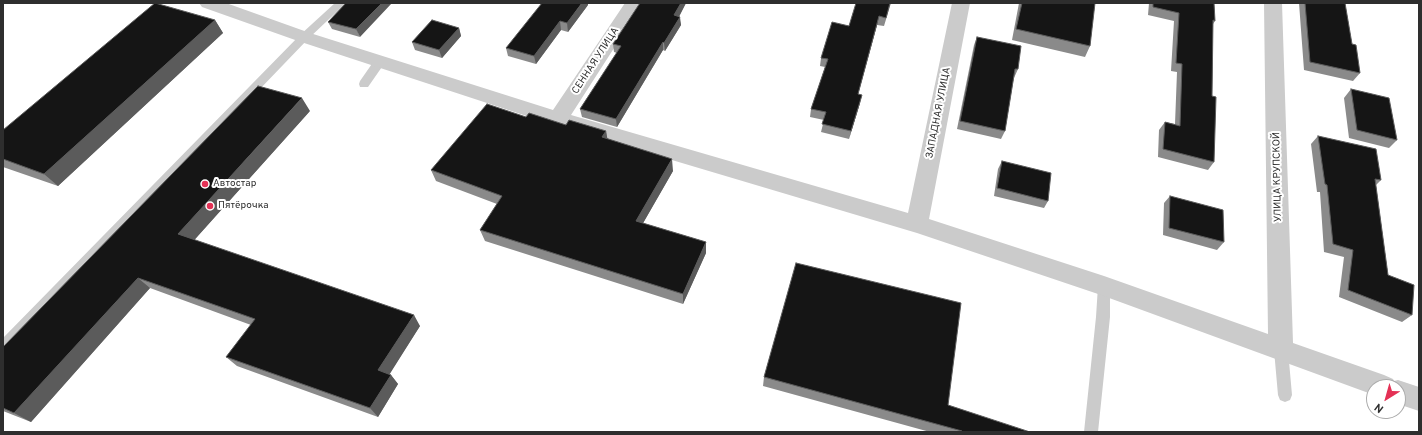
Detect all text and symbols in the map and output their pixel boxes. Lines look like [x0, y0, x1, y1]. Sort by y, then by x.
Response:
street label: СЕННАЯ УЛИЦА [570, 25, 622, 97]
street label: ЗАПАДНАЯ УЛИЦА [924, 66, 954, 160]
street label: УЛИЦА КРУПСКОЙ [1271, 132, 1285, 222]
place label: Автостар [213, 178, 256, 190]
marker: Автостар [200, 179, 210, 189]
place label: Пятёрочка [218, 200, 269, 212]
marker: Пятёрочка [205, 201, 215, 211]
north arrow [1366, 379, 1406, 419]
text: N [1372, 400, 1387, 416]

